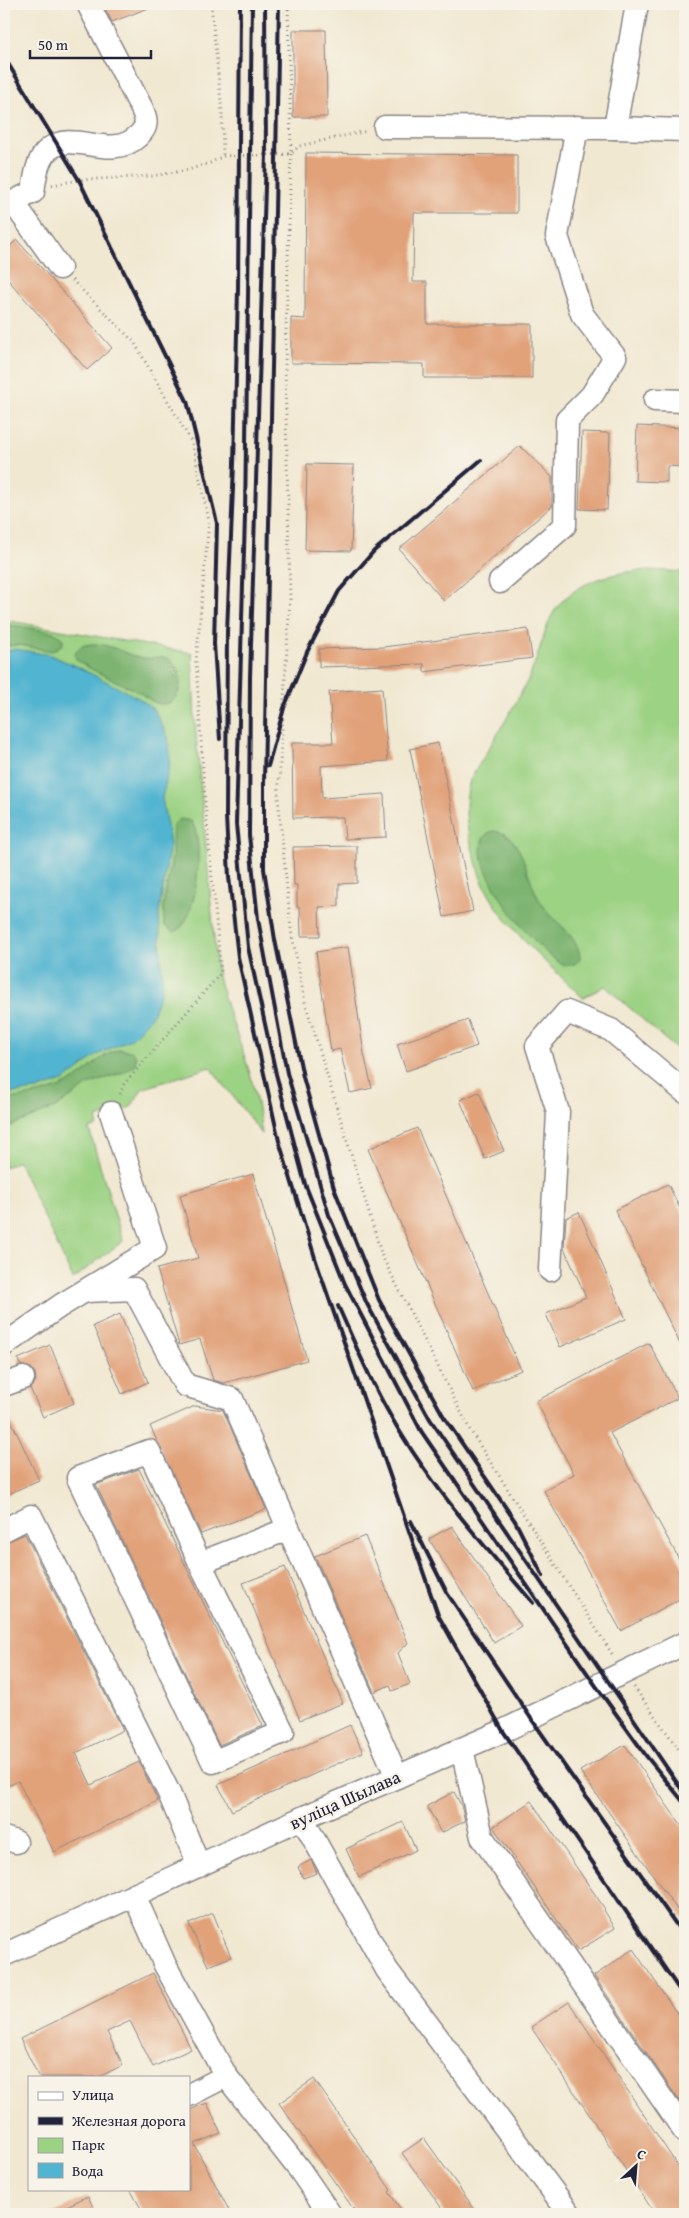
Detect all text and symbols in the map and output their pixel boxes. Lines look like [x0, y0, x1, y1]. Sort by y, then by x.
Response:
scale bar [30, 28, 151, 60]
text: 50 m [38, 34, 69, 55]
street label: вуліца Шылава [285, 1763, 405, 1836]
legend [28, 2076, 190, 2190]
text: Улица [72, 2084, 115, 2105]
text: Железная дорога [71, 2110, 187, 2131]
text: Парк [72, 2134, 105, 2155]
north arrow [612, 2140, 662, 2190]
text: С [634, 2144, 650, 2165]
text: Вода [72, 2160, 104, 2181]

